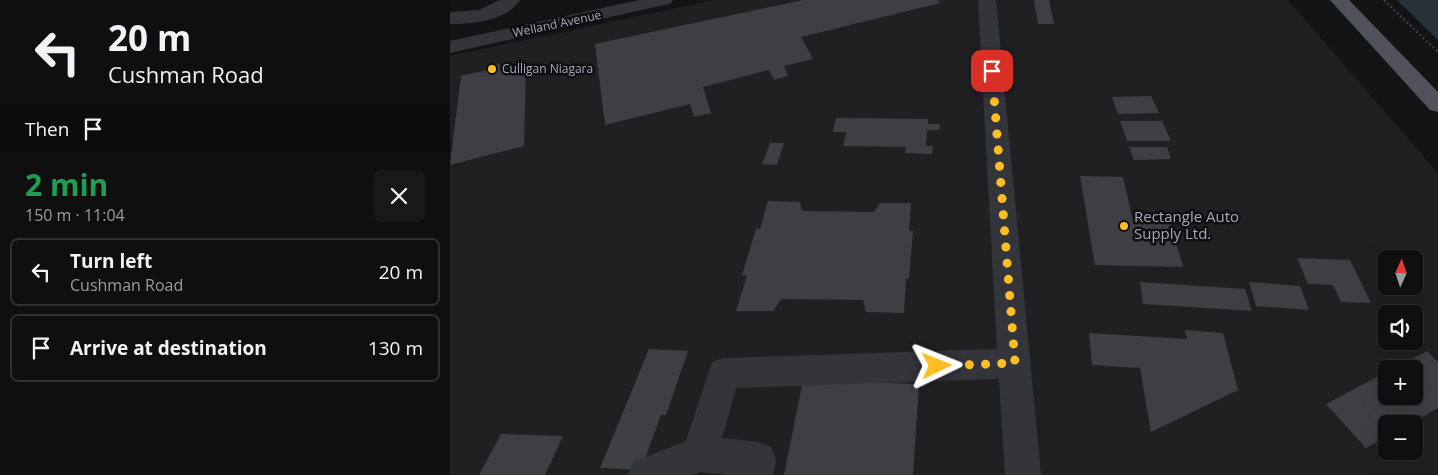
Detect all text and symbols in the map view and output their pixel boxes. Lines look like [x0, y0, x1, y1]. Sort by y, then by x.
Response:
street label: Welland Avenue [511, 6, 603, 41]
text: 20 m [108, 14, 191, 61]
icon: left [25, 20, 90, 85]
pin [971, 50, 1013, 92]
icon: arrive [978, 57, 1006, 85]
text: Cushman Road [108, 59, 264, 89]
place label: Culligan Niagara [502, 60, 593, 77]
marker: Culligan Niagara [486, 63, 498, 75]
icon: arrive [79, 115, 107, 143]
text: Then [25, 116, 69, 142]
text: 2 min [25, 164, 108, 205]
button: close [373, 170, 425, 222]
text: 150 m · 11:04 [25, 204, 125, 226]
place label: Rectangle Auto Supply Ltd. [1134, 206, 1239, 243]
marker: Rectangle Auto Supply Ltd. [1118, 220, 1130, 232]
text: Turn left [70, 248, 152, 274]
north arrow [1378, 250, 1422, 295]
map controls [1378, 250, 1423, 460]
icon: left [27, 258, 55, 286]
text: 20 m [379, 259, 423, 285]
text: Cushman Road [70, 274, 183, 296]
button: sound [1378, 305, 1423, 350]
icon: arrive [27, 334, 55, 362]
text: Arrive at destination [70, 335, 267, 361]
text: 130 m [368, 335, 423, 361]
position arrow [910, 339, 962, 391]
button: + [1378, 360, 1423, 405]
button: − [1378, 415, 1423, 460]

